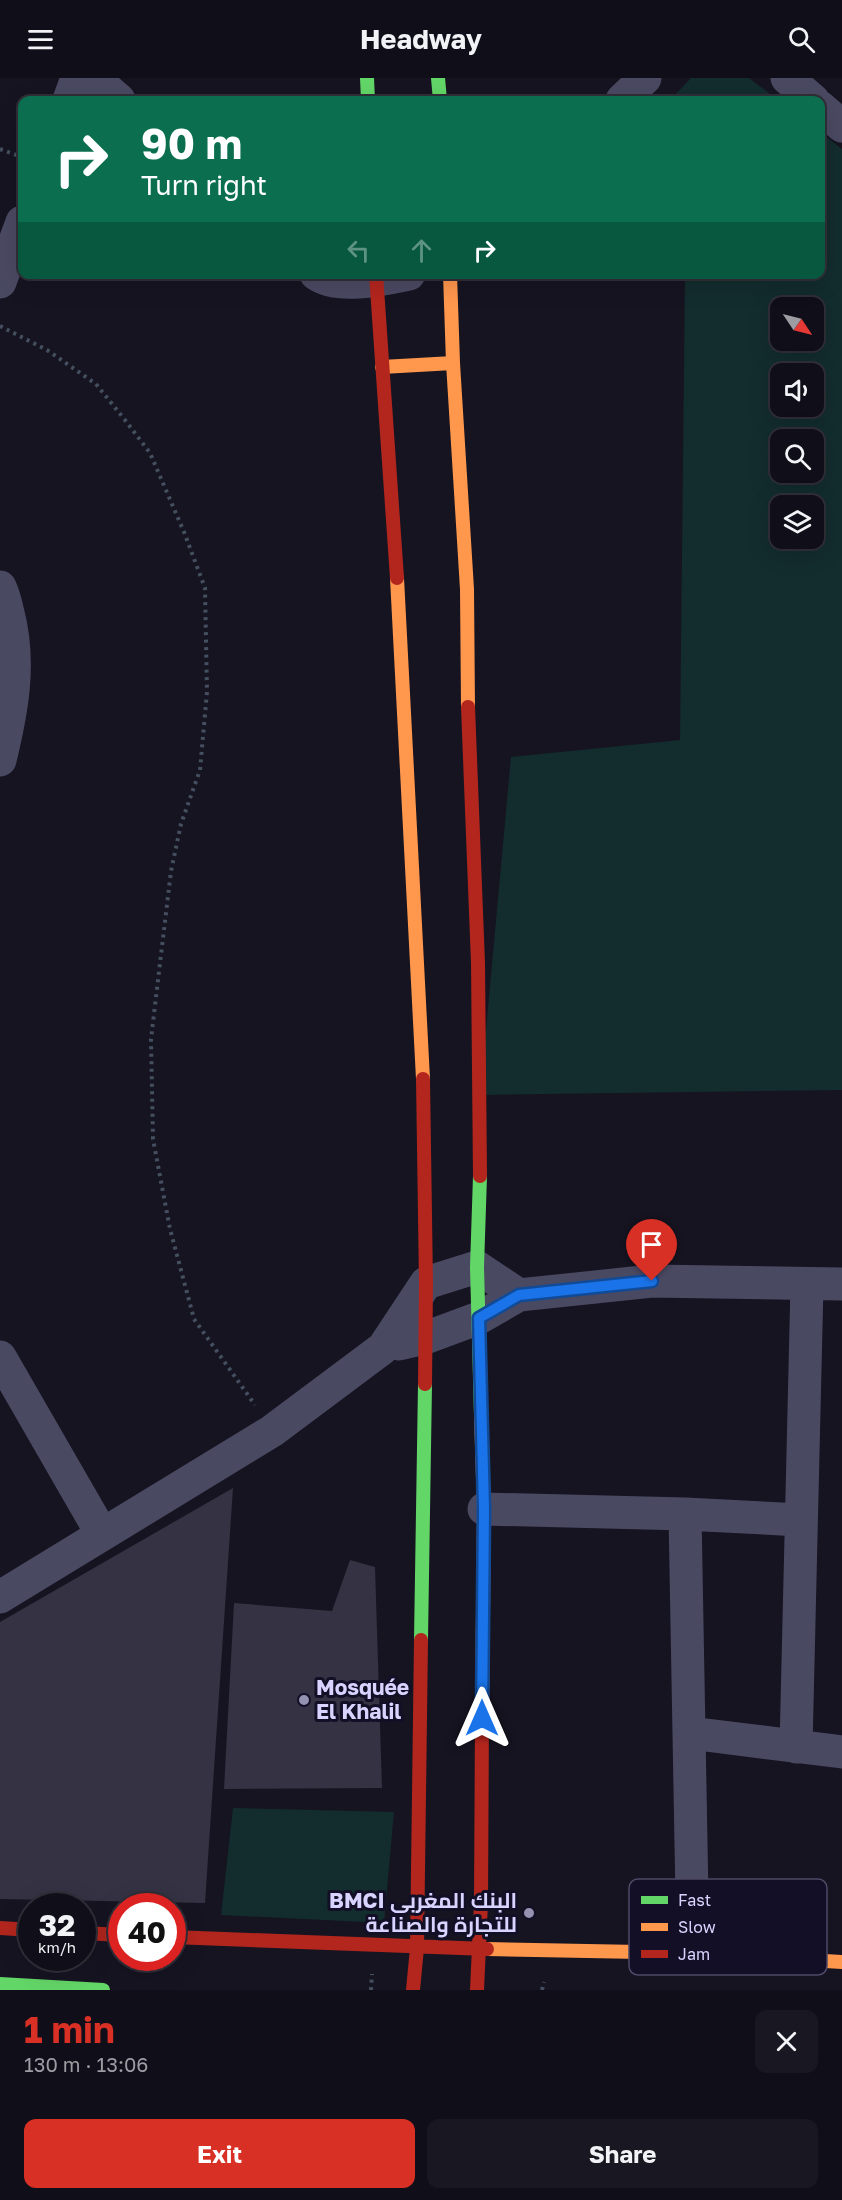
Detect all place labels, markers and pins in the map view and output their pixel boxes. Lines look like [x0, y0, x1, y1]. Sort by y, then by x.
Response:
pin [626, 1219, 677, 1281]
place label: Mosquée El Khalil [316, 1674, 409, 1724]
marker: Mosquée El Khalil [297, 1693, 311, 1707]
place label: BMCI البنك المغربي للتجارة والصناعة [329, 1887, 517, 1938]
marker: BMCI البنك المغربي للتجارة والصناعة [522, 1906, 536, 1920]

